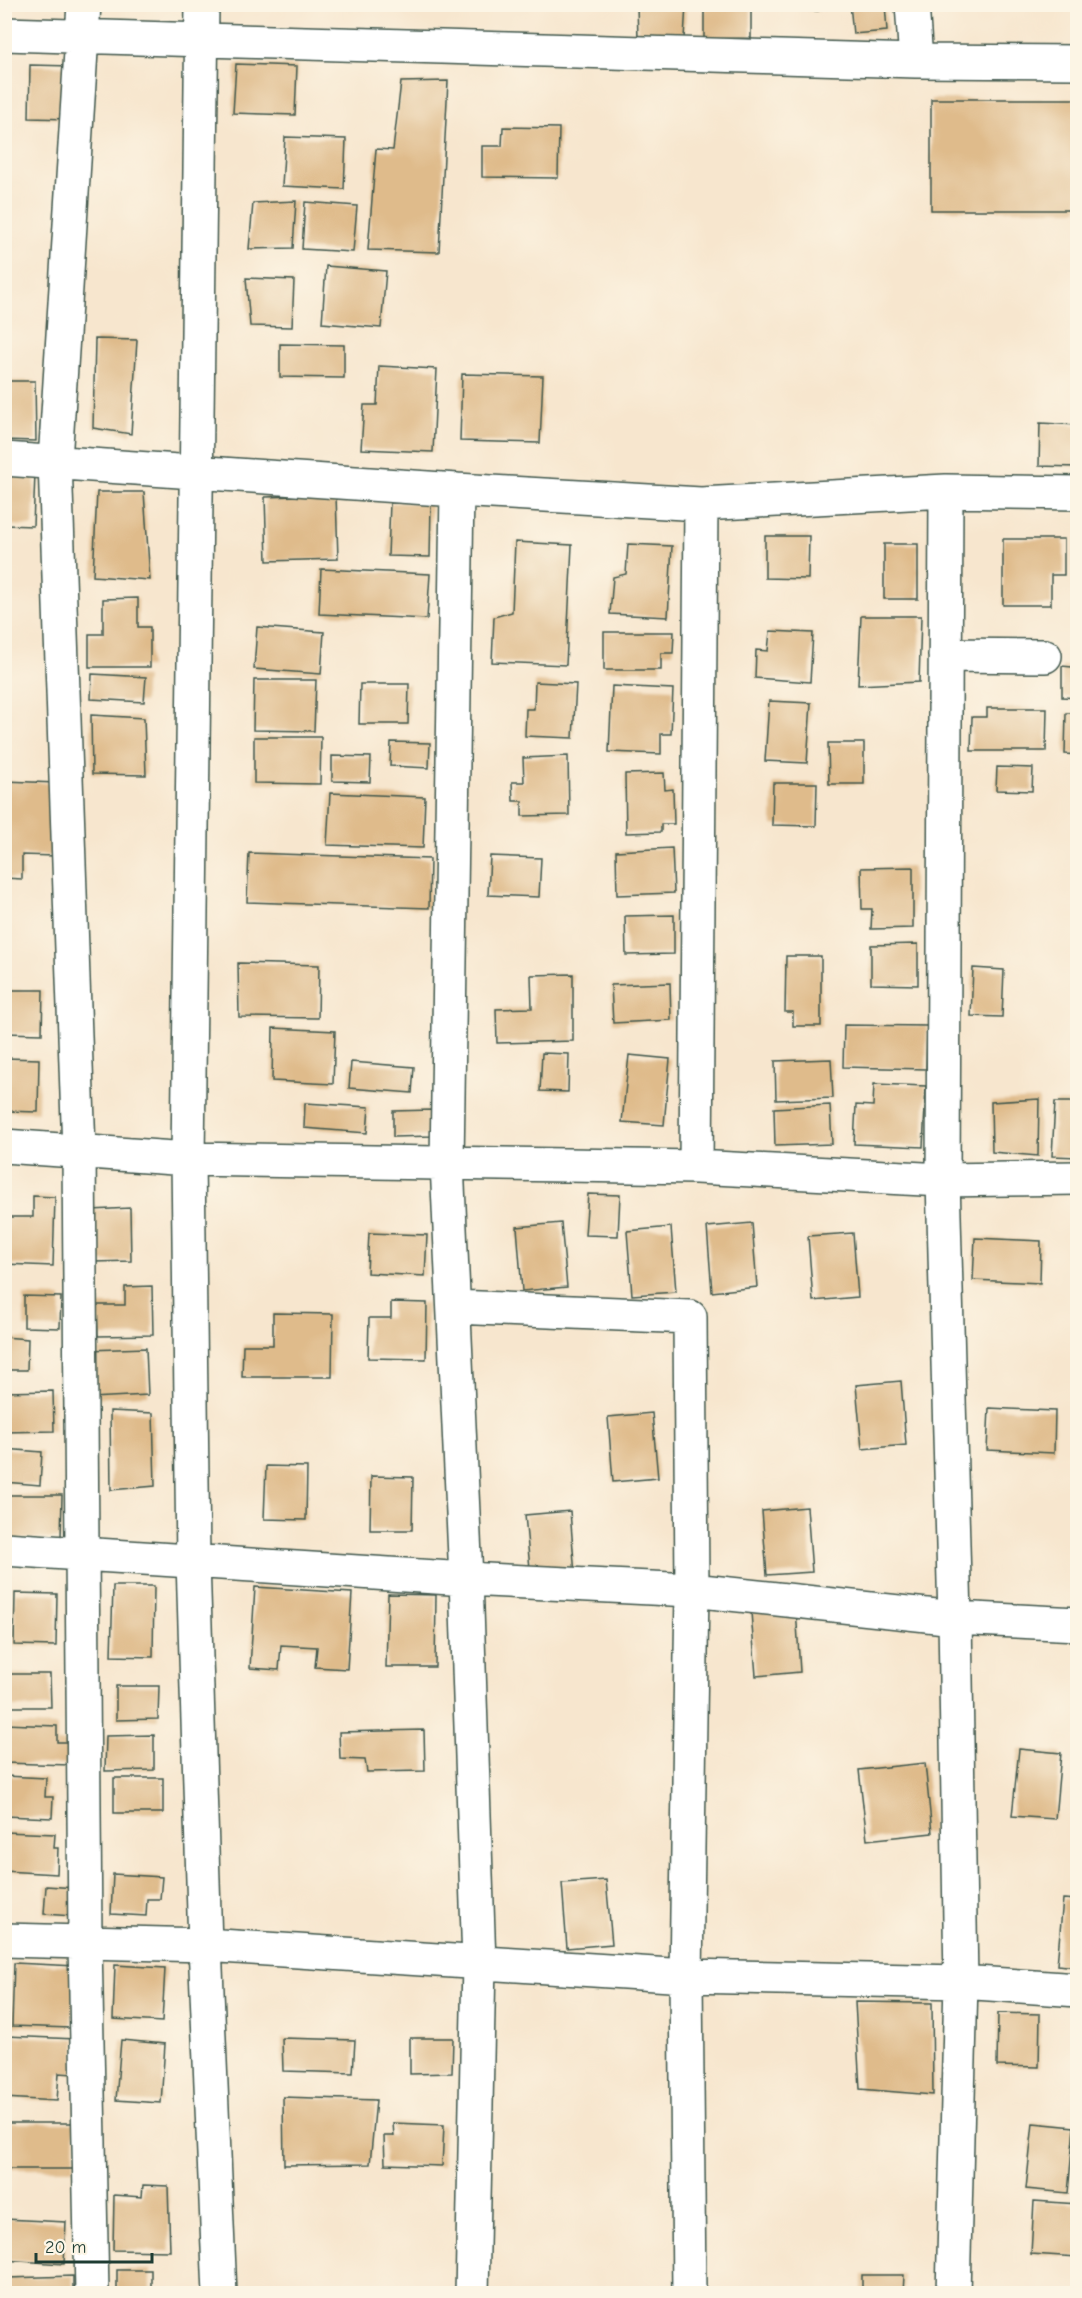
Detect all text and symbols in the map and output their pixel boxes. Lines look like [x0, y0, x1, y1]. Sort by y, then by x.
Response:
scale bar [36, 2226, 152, 2264]
text: 20 m [45, 2237, 86, 2258]

